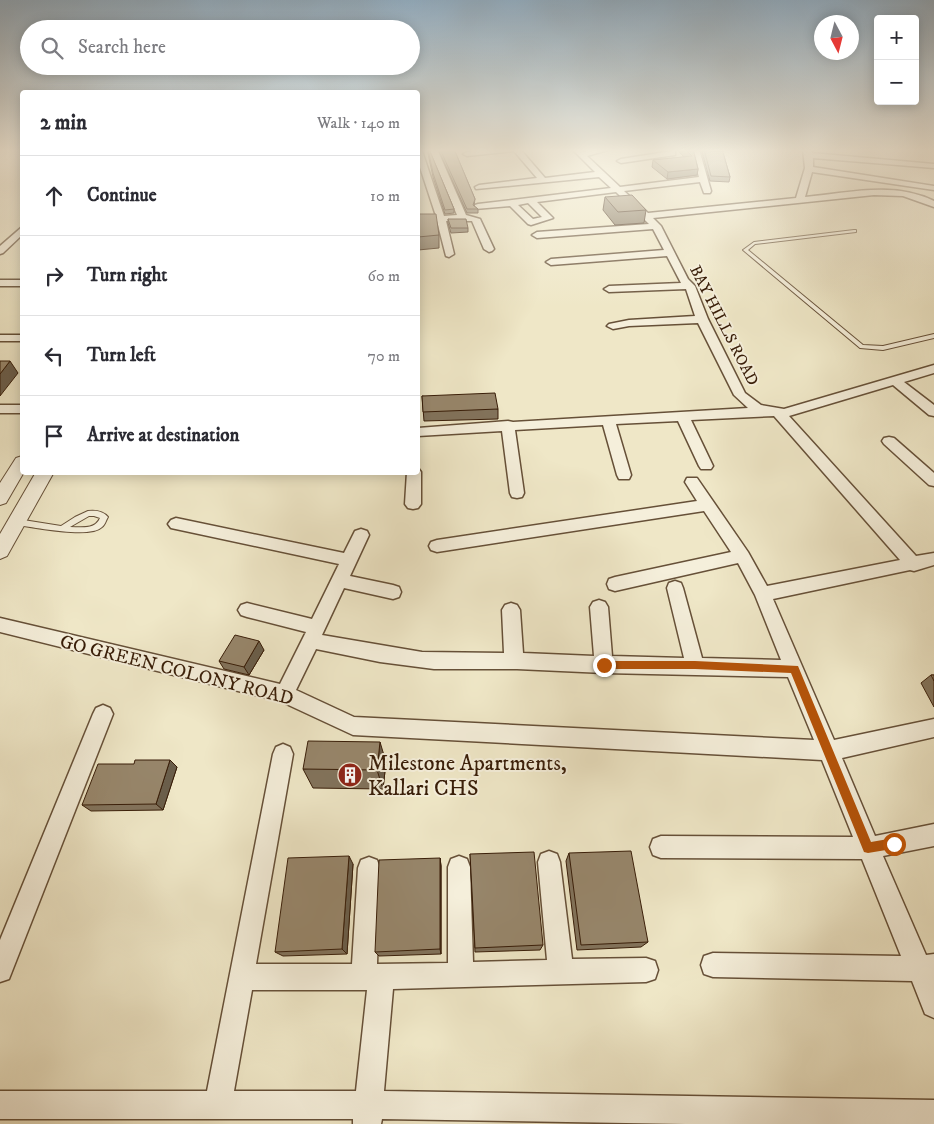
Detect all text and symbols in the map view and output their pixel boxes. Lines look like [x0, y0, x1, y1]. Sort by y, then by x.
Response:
north arrow [814, 15, 859, 60]
map controls [874, 15, 919, 105]
button: + [874, 15, 919, 60]
search box [20, 20, 420, 75]
icon: search [38, 34, 66, 62]
text: Search here [78, 36, 166, 59]
button: − [874, 60, 919, 105]
text: 2 min [40, 110, 87, 136]
text: Walk · 140 m [317, 113, 400, 133]
icon: ahead [40, 182, 68, 210]
text: Continue [87, 184, 157, 207]
text: 10 m [370, 186, 400, 206]
icon: right [40, 262, 68, 290]
street label: BAY HILLS ROAD [685, 262, 763, 389]
text: Turn right [87, 264, 167, 287]
text: 60 m [368, 266, 400, 286]
icon: left [40, 342, 68, 370]
text: Turn left [87, 344, 156, 367]
text: 70 m [368, 346, 400, 366]
icon: arrive [40, 422, 68, 450]
text: Arrive at destination [87, 424, 239, 447]
street label: GO GREEN COLONY ROAD [57, 630, 296, 711]
route end [593, 654, 616, 677]
place label: Milestone Apartments, Kallari CHS [368, 750, 567, 802]
building icon: Milestone Apartments, Kallari CHS [337, 762, 363, 788]
route start [883, 833, 906, 856]

